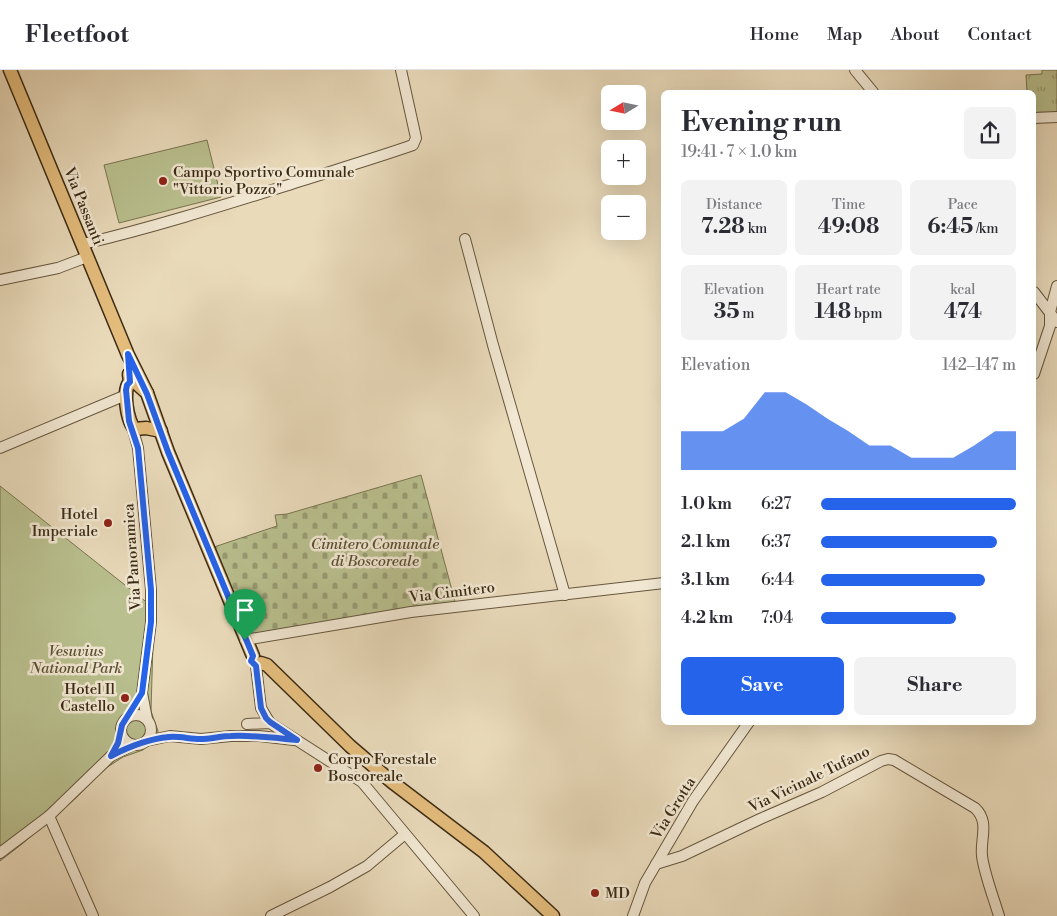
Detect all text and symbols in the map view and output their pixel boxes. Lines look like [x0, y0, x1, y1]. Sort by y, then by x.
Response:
text: Fleetfoot [25, 20, 129, 50]
text: Home [750, 23, 799, 46]
text: Map [827, 23, 863, 46]
text: About [891, 23, 940, 46]
text: Contact [968, 23, 1032, 46]
north arrow [601, 85, 646, 130]
map controls [601, 85, 646, 240]
text: Evening run [681, 105, 842, 140]
button: share [964, 107, 1016, 159]
button: + [601, 140, 646, 185]
text: 19:41 · 7 × 1.0 km [681, 142, 797, 162]
street label: Via Passanti [59, 163, 108, 248]
place label: Campo Sportivo Comunale "Vittorio Pozzo" [173, 163, 355, 199]
marker: Campo Sportivo Comunale "Vittorio Pozzo" [157, 175, 169, 187]
button: − [601, 195, 646, 240]
text: Distance [706, 196, 762, 214]
text: Time [832, 196, 865, 214]
text: Pace [948, 196, 978, 214]
text: 7.28 [701, 214, 745, 240]
text: 49:08 [818, 214, 879, 240]
text: 6:45 [927, 214, 973, 240]
text: km [745, 220, 767, 238]
text: /km [973, 220, 998, 238]
text: Elevation [704, 281, 764, 299]
text: Heart rate [816, 281, 881, 299]
text: kcal [950, 281, 976, 299]
text: 35 [714, 299, 739, 325]
text: 148 [815, 299, 851, 325]
text: 474 [944, 299, 982, 325]
text: m [739, 305, 755, 323]
text: bpm [851, 305, 882, 323]
text: Elevation [681, 355, 750, 375]
text: 142–147 m [942, 355, 1016, 375]
text: 1.0 km [681, 494, 732, 514]
text: 6:27 [761, 494, 791, 514]
street label: Via Panoramica [119, 502, 146, 612]
place label: Hotel Imperiale [32, 505, 99, 541]
marker: Hotel Imperiale [102, 517, 114, 529]
text: 2.1 km [681, 532, 730, 552]
text: 6:37 [761, 532, 791, 552]
park label: Cimitero Comunale di Boscoreale [311, 535, 439, 571]
text: 3.1 km [681, 570, 730, 590]
text: 6:44 [761, 570, 794, 590]
street label: Via Cimitero [407, 578, 496, 607]
pin [224, 589, 266, 640]
icon: arrive [231, 596, 259, 624]
text: 4.2 km [681, 608, 733, 628]
text: 7:04 [761, 608, 793, 628]
park label: Vesuvius National Park [29, 642, 122, 678]
button: Save [681, 657, 844, 715]
button: Share [854, 657, 1016, 715]
place label: Hotel Il Castello [60, 680, 116, 716]
marker: Hotel Il Castello [119, 692, 131, 704]
street label: Via Vicinale Tufano [744, 742, 873, 818]
place label: Corpo Forestale Boscoreale [327, 750, 437, 786]
marker: Corpo Forestale Boscoreale [312, 762, 324, 774]
street label: Via Grotta [646, 773, 700, 844]
place label: MD [605, 884, 630, 903]
marker: MD [589, 887, 601, 899]

